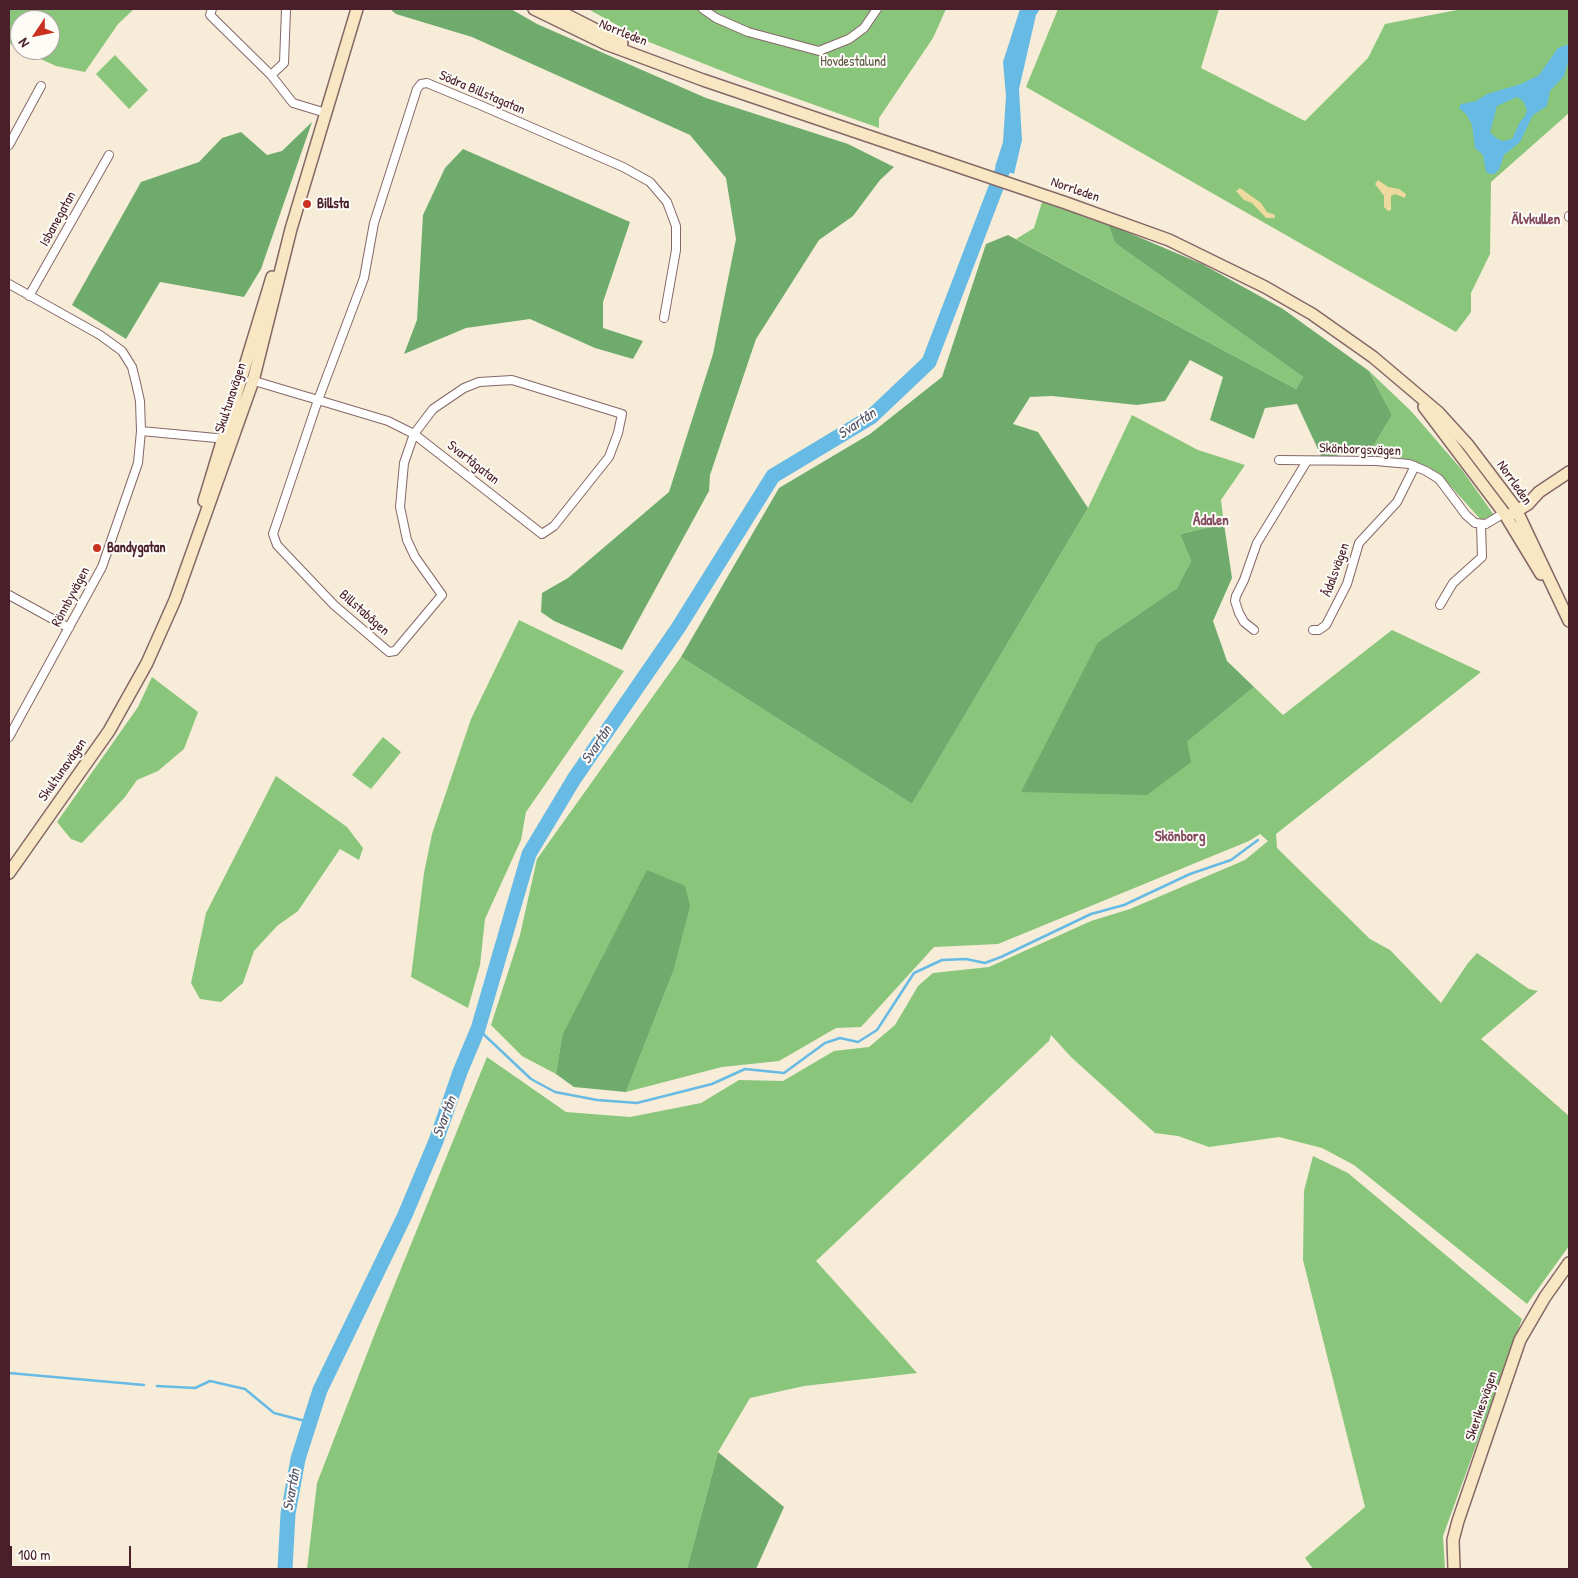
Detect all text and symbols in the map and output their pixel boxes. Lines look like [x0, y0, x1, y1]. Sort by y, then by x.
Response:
north arrow [10, 10, 60, 60]
street label: Norrleden [596, 16, 650, 50]
text: N [13, 35, 33, 52]
park label: Hovdestalund [820, 54, 886, 70]
street label: Södra Billstagatan [436, 67, 528, 119]
street label: Norrleden [1048, 174, 1102, 206]
street label: Isbanegatan [36, 189, 80, 249]
place label: Billsta [317, 196, 349, 212]
marker: Billsta [301, 198, 313, 210]
district label: Älvkullen [1512, 211, 1560, 229]
street label: Skultunavägen [212, 361, 250, 435]
water label: Svartån [834, 405, 880, 443]
street label: Svartågatan [444, 437, 502, 489]
street label: Skönborgsvägen [1319, 440, 1401, 460]
street label: Norrleden [1493, 457, 1535, 509]
district label: Ådalen [1193, 512, 1229, 530]
place label: Bandygatan [107, 540, 166, 556]
street label: Ådalsvägen [1319, 541, 1353, 599]
marker: Bandygatan [91, 542, 103, 554]
street label: Rönnbyvägen [48, 564, 94, 630]
street label: Billstabågen [335, 587, 393, 639]
water label: Svartån [578, 722, 616, 768]
street label: Skultunavägen [35, 735, 91, 805]
district label: Skönborg [1155, 828, 1205, 846]
water label: Svartån [429, 1094, 461, 1140]
street label: Skerikesvägen [1462, 1369, 1502, 1443]
water label: Svartån [279, 1468, 305, 1512]
scale bar [12, 1536, 134, 1568]
text: 100 m [18, 1544, 51, 1565]

